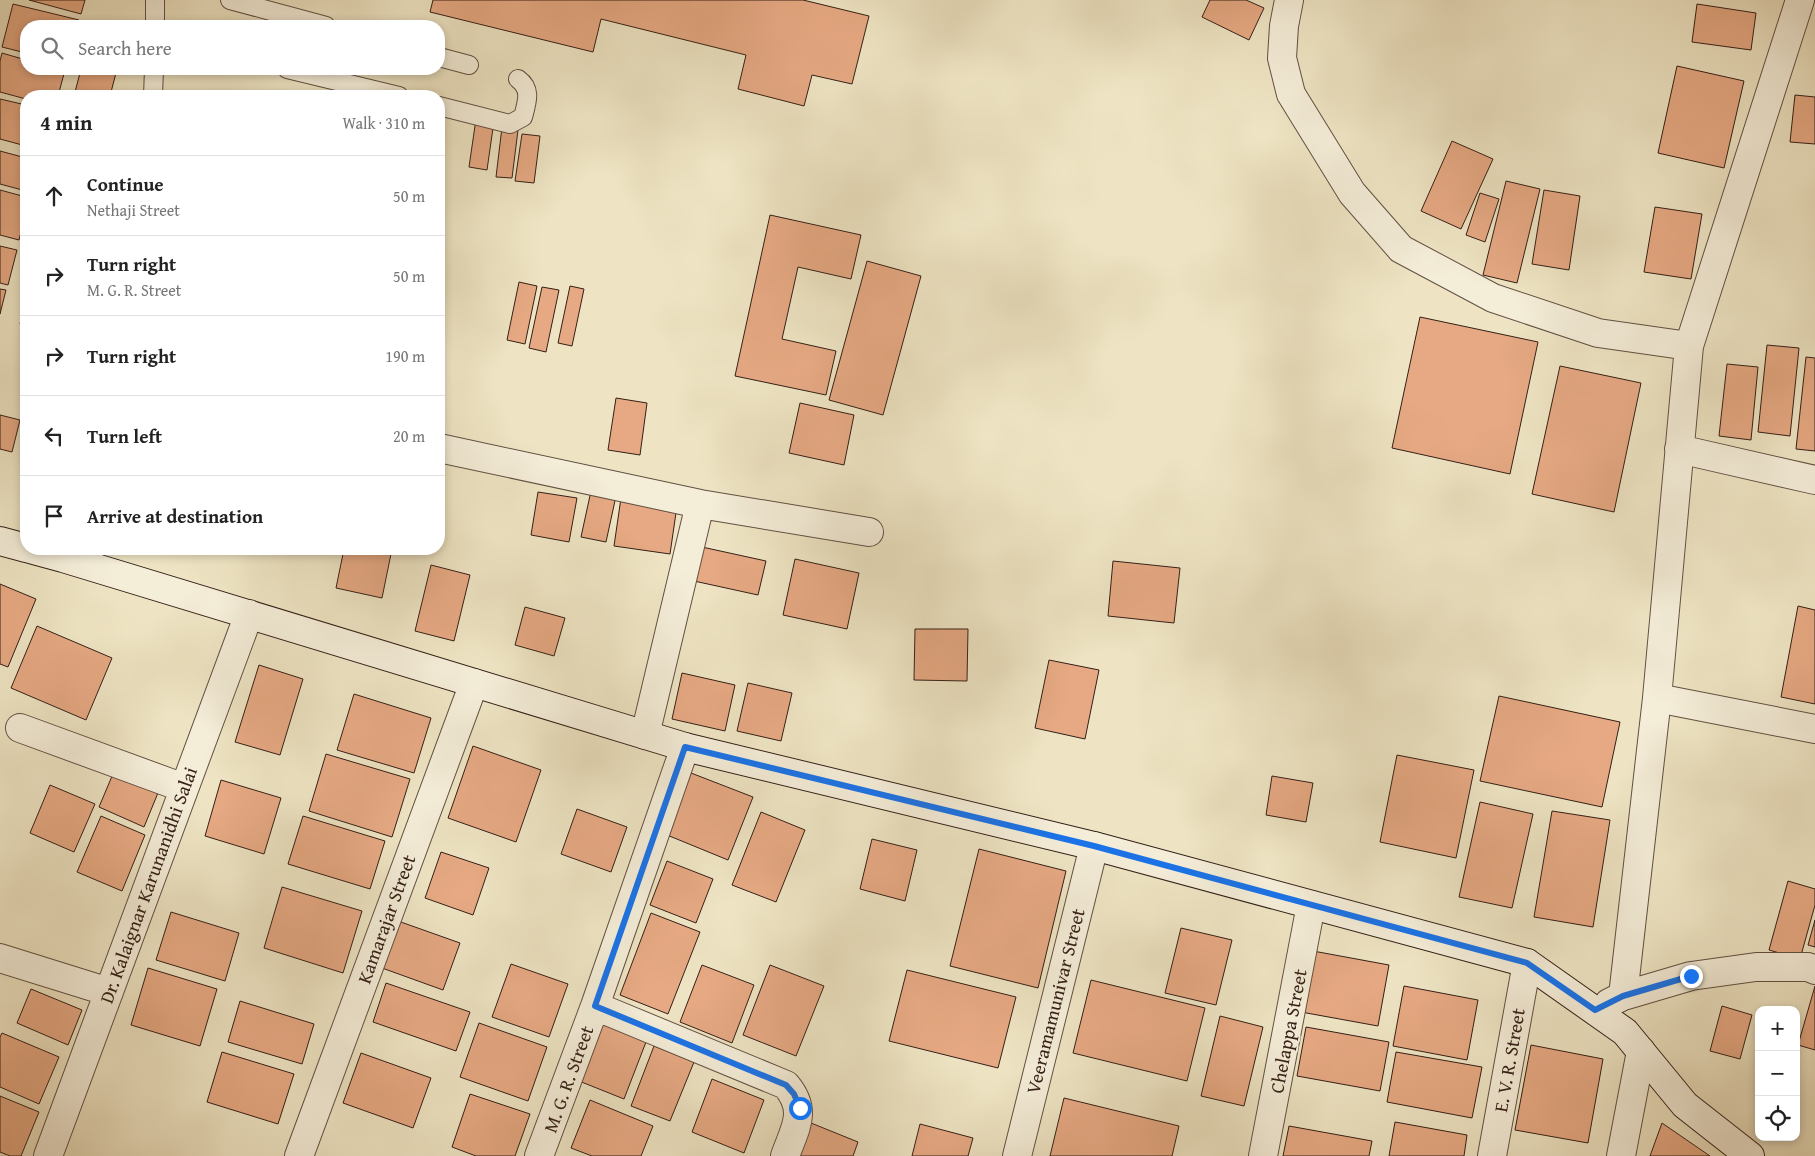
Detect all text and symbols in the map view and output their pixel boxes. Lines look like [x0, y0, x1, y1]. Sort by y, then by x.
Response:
search box [20, 20, 445, 75]
icon: search [38, 34, 66, 62]
text: Search here [78, 34, 172, 62]
text: 4 min [40, 107, 92, 138]
text: Walk · 310 m [342, 111, 425, 135]
text: Continue [87, 170, 164, 198]
icon: ahead [40, 182, 68, 210]
text: 50 m [393, 184, 425, 208]
text: Nethaji Street [87, 198, 180, 222]
text: Turn right [87, 250, 176, 278]
icon: right [40, 262, 68, 290]
text: 50 m [393, 264, 425, 288]
text: M. G. R. Street [87, 278, 181, 302]
icon: right [40, 342, 68, 370]
text: Turn right [87, 342, 176, 370]
text: 190 m [385, 344, 425, 368]
icon: left [40, 422, 68, 450]
text: Turn left [87, 422, 162, 450]
text: 20 m [393, 424, 425, 448]
icon: arrive [40, 502, 68, 530]
text: Arrive at destination [87, 502, 263, 530]
street label: Dr. Kalaignar Karunanidhi Salai [92, 763, 204, 1007]
street label: Kamarajar Street [350, 850, 422, 987]
street label: Veeramamunivar Street [1018, 905, 1092, 1097]
route end [1680, 965, 1703, 988]
street label: Chelappa Street [1262, 966, 1314, 1095]
street label: E. V. R. Street [1486, 1006, 1532, 1114]
map controls [1755, 1006, 1800, 1141]
button: + [1755, 1006, 1800, 1051]
street label: M. G. R. Street [536, 1021, 600, 1136]
button: − [1755, 1051, 1800, 1096]
button: locate [1755, 1096, 1800, 1141]
route start [789, 1097, 812, 1120]

